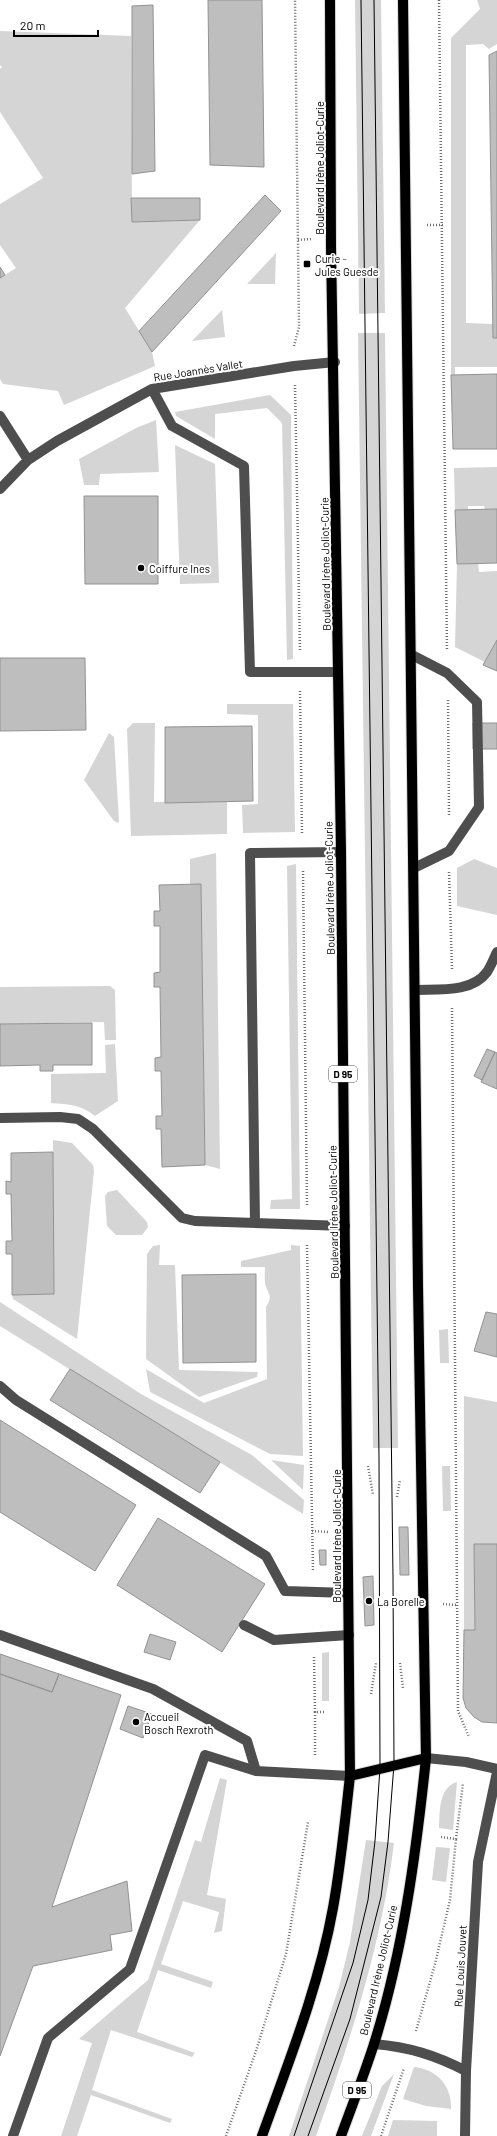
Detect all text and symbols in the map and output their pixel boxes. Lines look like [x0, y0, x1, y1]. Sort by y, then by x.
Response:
scale bar [14, 12, 98, 38]
text: 20 m [20, 18, 46, 32]
street label: Boulevard Irène Joliot-Curie [313, 101, 326, 235]
place label: Curie - Jules Guesde [315, 252, 379, 278]
marker: Curie - Jules Guesde [302, 259, 312, 269]
street label: Rue Joannès Vallet [152, 357, 244, 383]
street label: Boulevard Irène Joliot-Curie [317, 497, 333, 631]
place label: Coiffure Ines [149, 562, 210, 575]
marker: Coiffure Ines [136, 563, 146, 573]
street label: Boulevard Irène Joliot-Curie [321, 821, 337, 955]
road number: D 95 [329, 1066, 357, 1082]
street label: Boulevard Irène Joliot-Curie [325, 1145, 341, 1279]
street label: Boulevard Irène Joliot-Curie [330, 1469, 343, 1603]
place label: La Borelle [377, 1595, 425, 1608]
marker: La Borelle [364, 1596, 374, 1606]
place label: Accueil Bosch Rexroth [144, 1710, 214, 1736]
marker: Accueil Bosch Rexroth [131, 1717, 141, 1727]
street label: Boulevard Irène Joliot-Curie [357, 1903, 399, 2037]
street label: Rue Louis Jouvet [451, 1925, 469, 2007]
road number: D 95 [343, 2082, 371, 2098]

